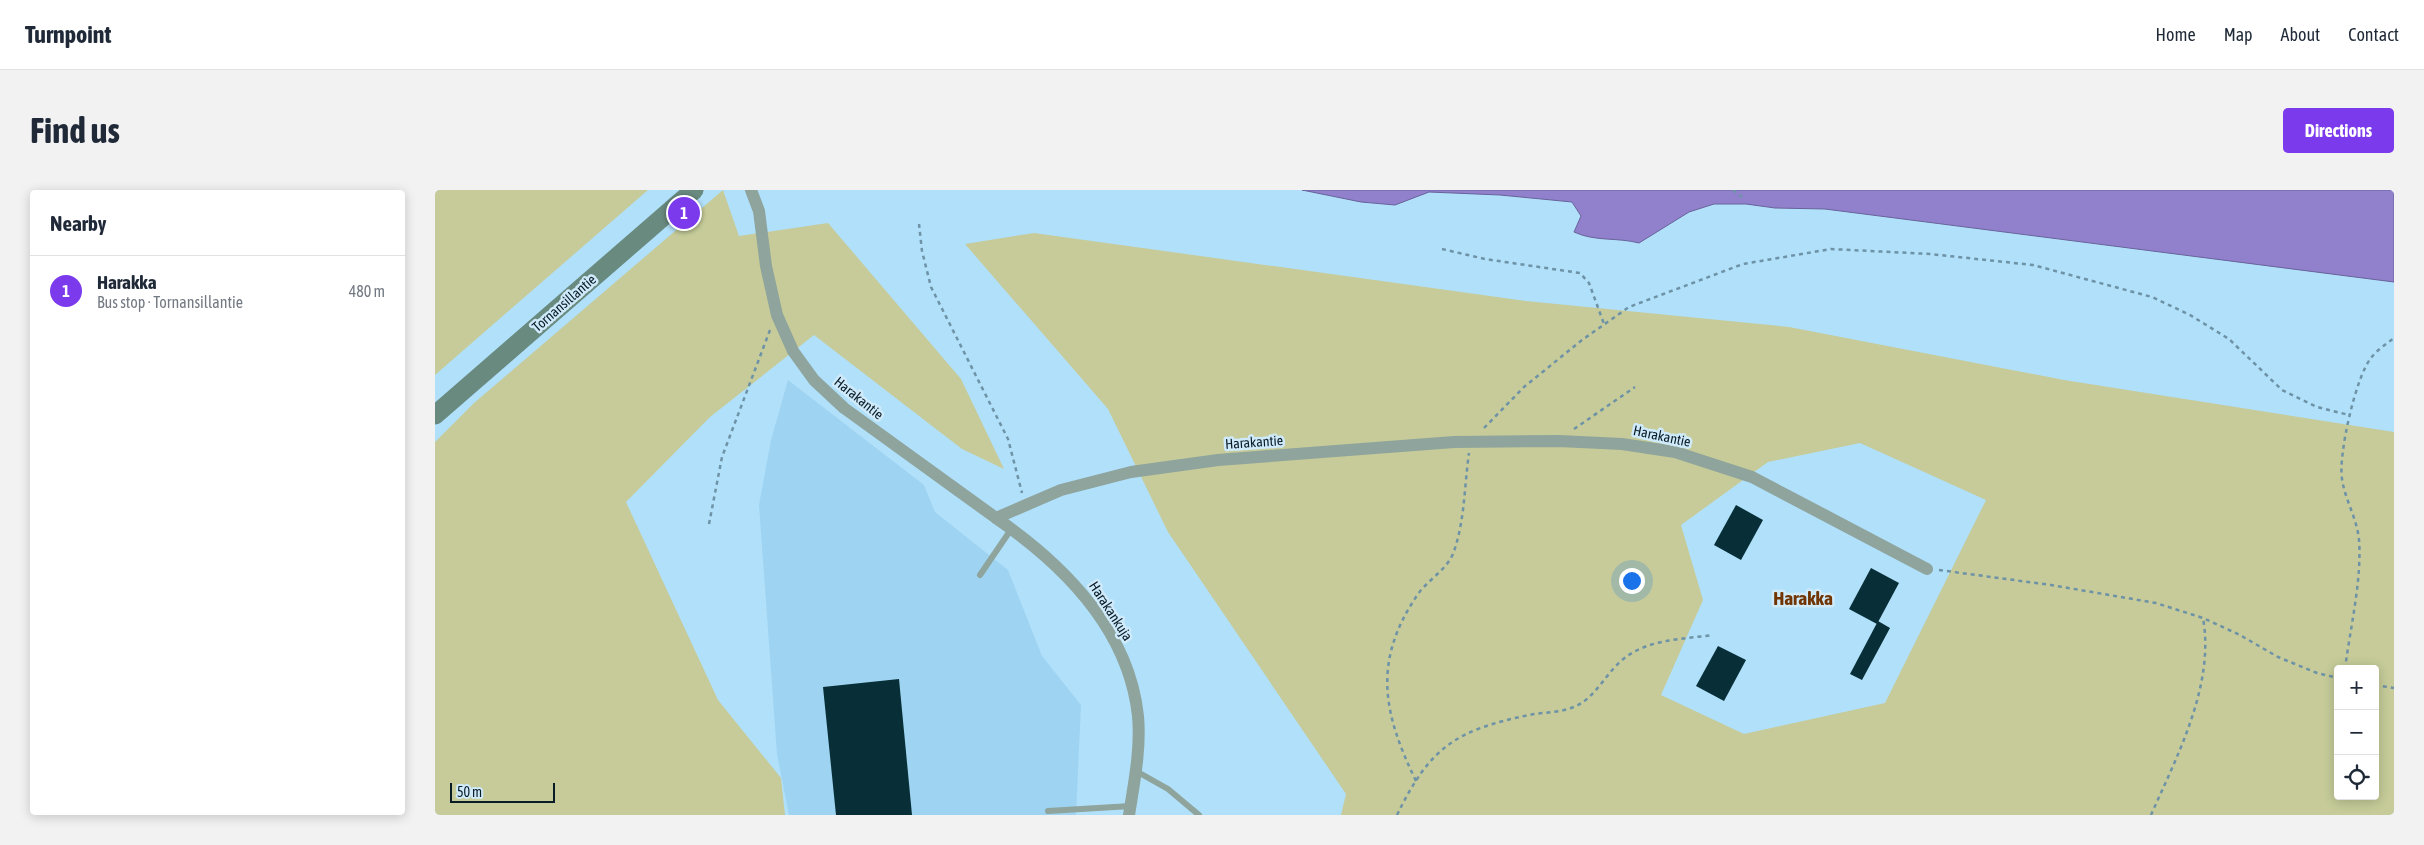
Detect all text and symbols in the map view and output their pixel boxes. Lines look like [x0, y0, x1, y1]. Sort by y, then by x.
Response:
text: Turnpoint [25, 21, 111, 48]
text: Home [2156, 24, 2196, 45]
text: Map [2224, 24, 2253, 45]
text: About [2281, 24, 2320, 45]
text: Contact [2348, 24, 2399, 45]
button: Directions [2283, 108, 2394, 153]
text: Find us [30, 110, 120, 150]
pin: 1 [668, 194, 700, 232]
text: Nearby [50, 211, 106, 235]
text: Harakka [97, 271, 157, 293]
street label: Tornansillantie [529, 271, 599, 335]
text: 1 [62, 282, 70, 300]
text: 480 m [349, 282, 385, 300]
text: Bus stop · Tornansillantie [97, 293, 243, 311]
street label: Harakantie [831, 374, 887, 422]
street label: Harakantie [1632, 422, 1692, 450]
street label: Harakantie [1224, 432, 1284, 452]
your location [1619, 568, 1645, 594]
street label: Harakankuja [1086, 578, 1136, 644]
district label: Harakka [1773, 587, 1833, 609]
map controls [2334, 665, 2379, 800]
button: + [2334, 665, 2379, 710]
button: − [2334, 710, 2379, 755]
button: locate [2334, 755, 2379, 800]
scale bar [450, 780, 555, 803]
text: 50 m [457, 784, 482, 800]

